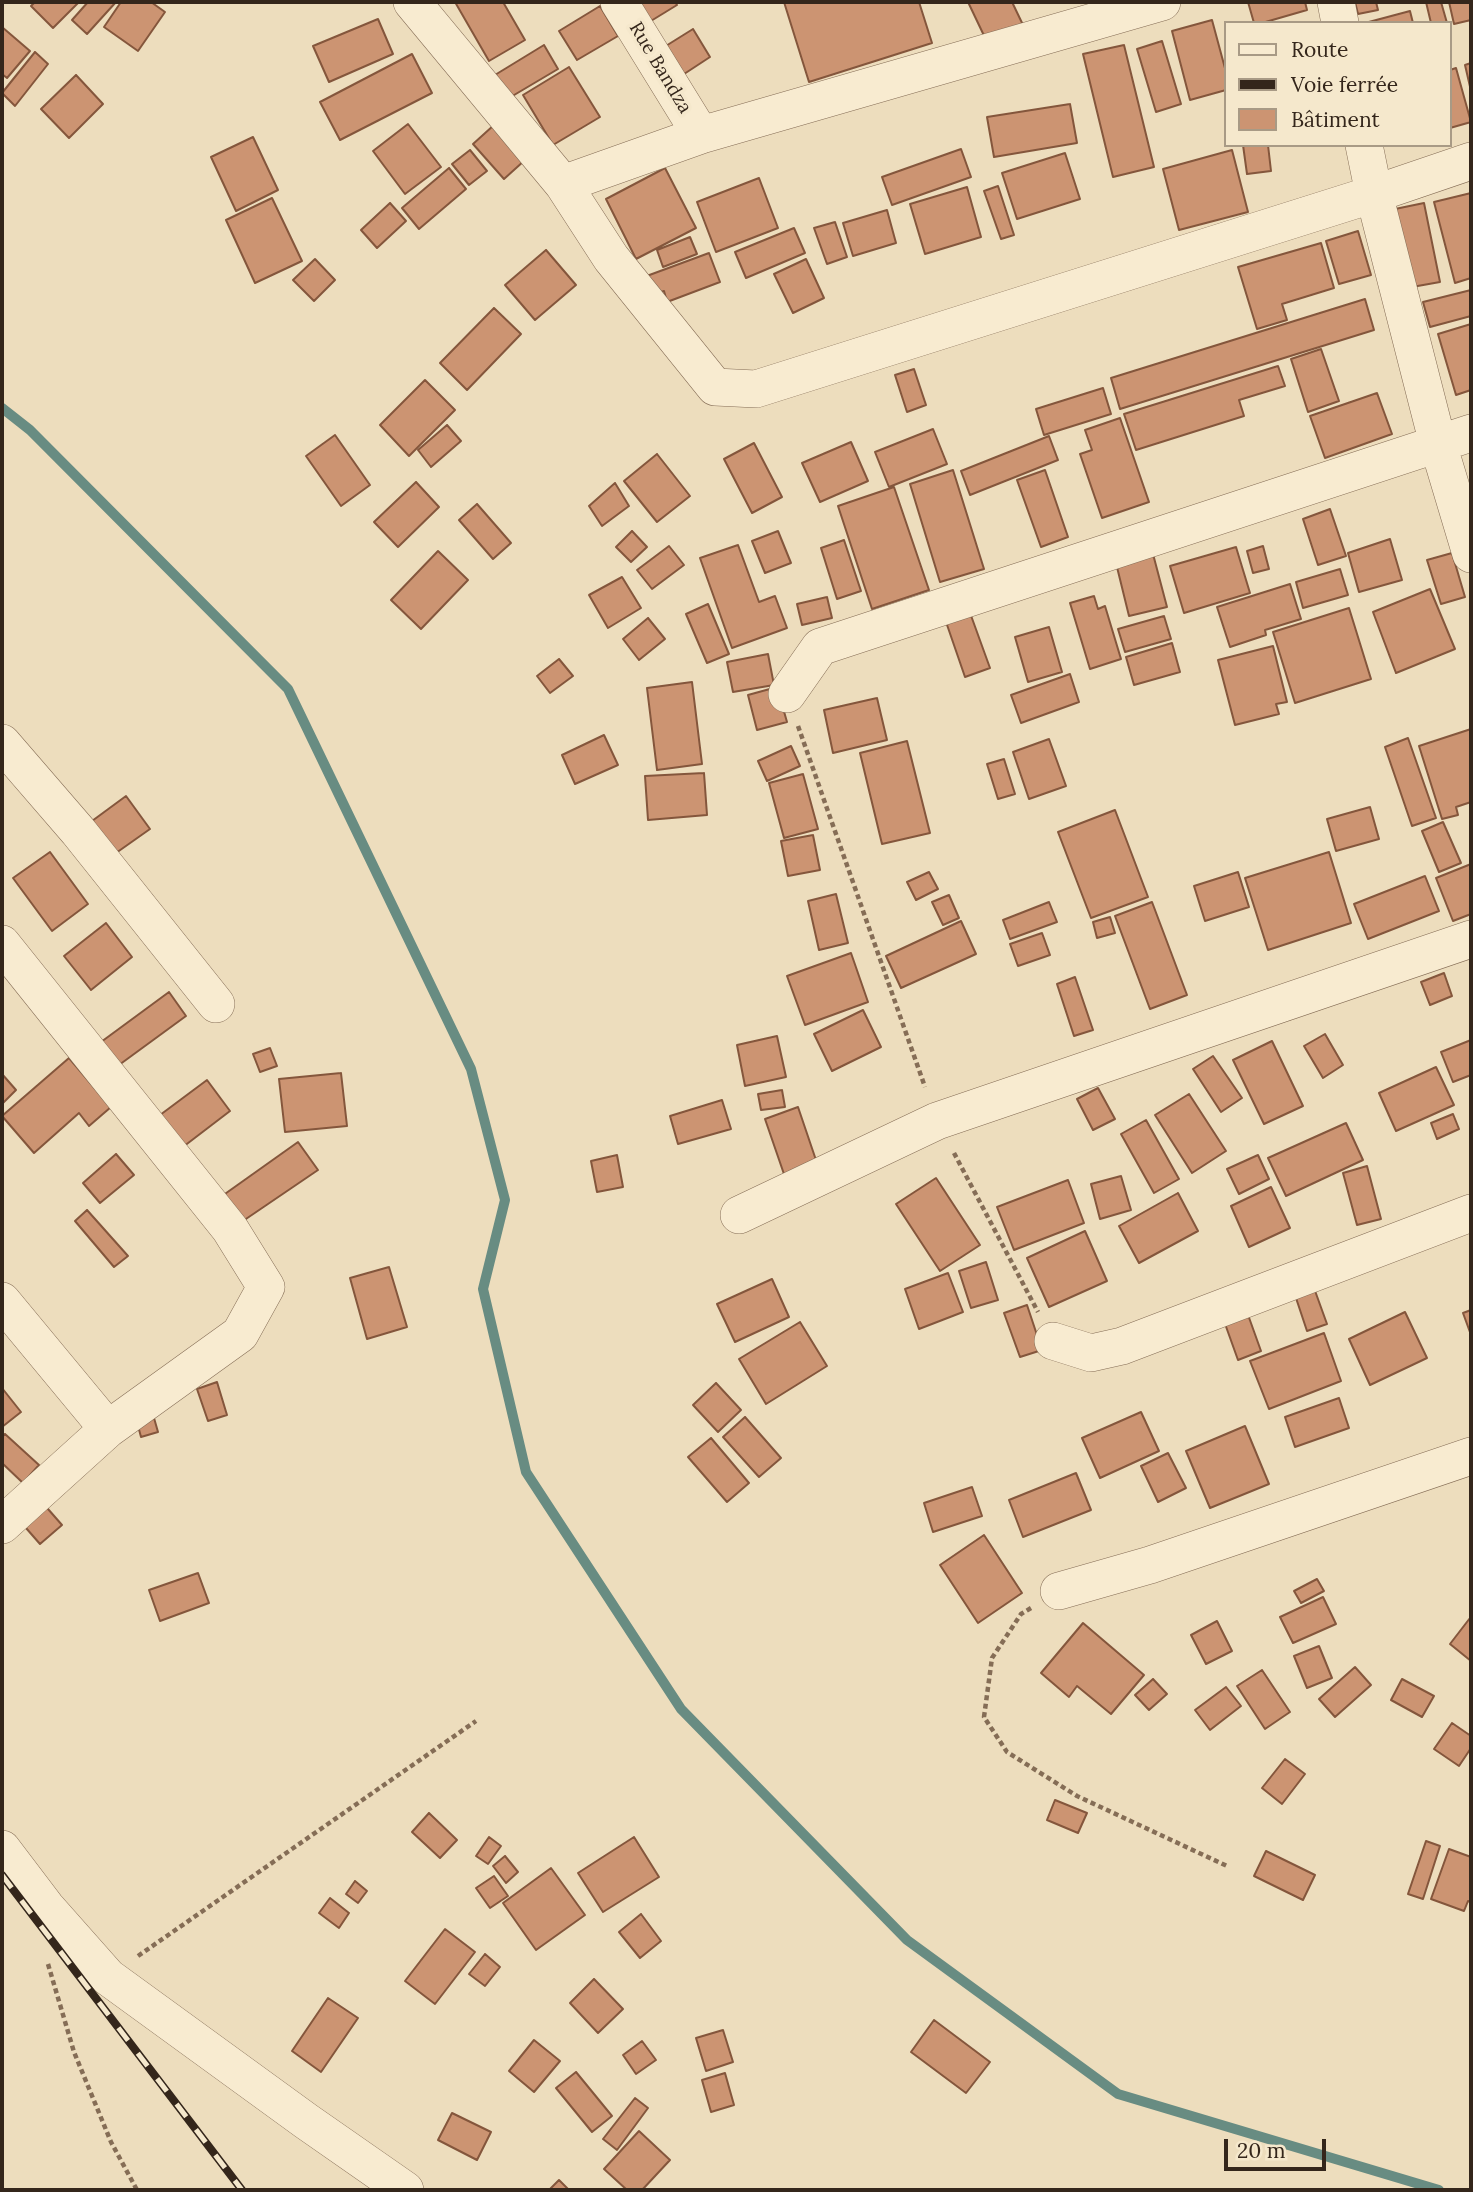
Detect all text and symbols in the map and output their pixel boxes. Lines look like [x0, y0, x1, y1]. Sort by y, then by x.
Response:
street label: Rue Bandza [624, 18, 696, 118]
legend [1224, 21, 1452, 147]
text: Route [1291, 36, 1348, 63]
text: Voie ferrée [1291, 71, 1398, 98]
text: Bâtiment [1291, 106, 1380, 133]
scale bar [1228, 2126, 1330, 2170]
text: 20 m [1237, 2137, 1286, 2164]

